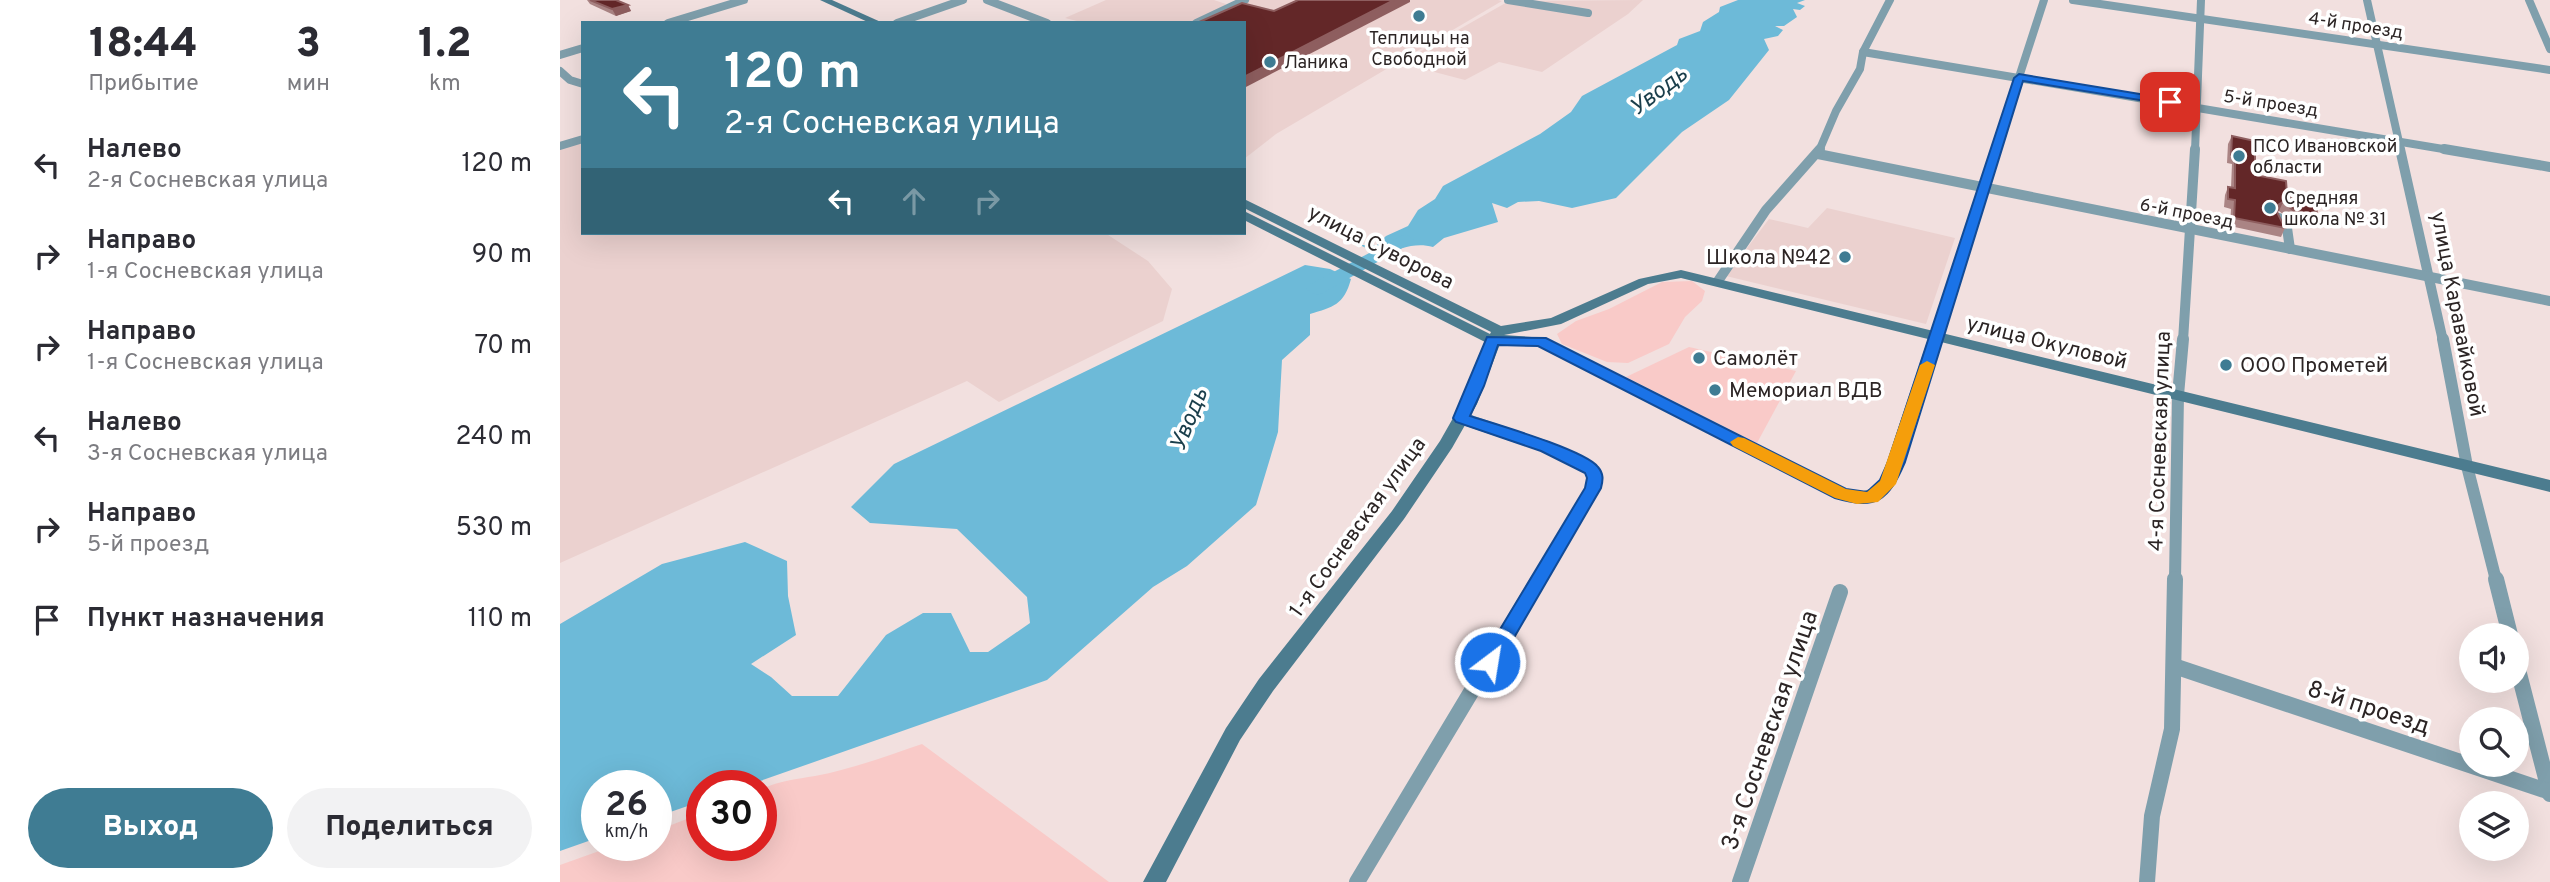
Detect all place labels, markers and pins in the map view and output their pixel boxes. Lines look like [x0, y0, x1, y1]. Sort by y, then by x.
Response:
marker: Теплицы на Свободной [1411, 8, 1427, 24]
place label: Теплицы на Свободной [1369, 28, 1469, 72]
place label: Ланика [1284, 52, 1348, 75]
marker: Ланика [1262, 54, 1278, 70]
pin [2140, 72, 2200, 132]
place label: ПСО Ивановской области [2253, 136, 2397, 180]
marker: ПСО Ивановской области [2231, 148, 2247, 164]
place label: Средняя школа № 31 [2284, 188, 2386, 232]
marker: Средняя школа № 31 [2262, 200, 2278, 216]
place label: Школа №42 [1706, 245, 1831, 272]
marker: Школа №42 [1837, 249, 1853, 265]
place label: Самолёт [1713, 346, 1798, 373]
marker: Самолёт [1691, 350, 1707, 366]
place label: ООО Прометей [2240, 353, 2388, 380]
marker: ООО Прометей [2218, 357, 2234, 373]
place label: Мемориал ВДВ [1729, 378, 1883, 405]
marker: Мемориал ВДВ [1707, 382, 1723, 398]

